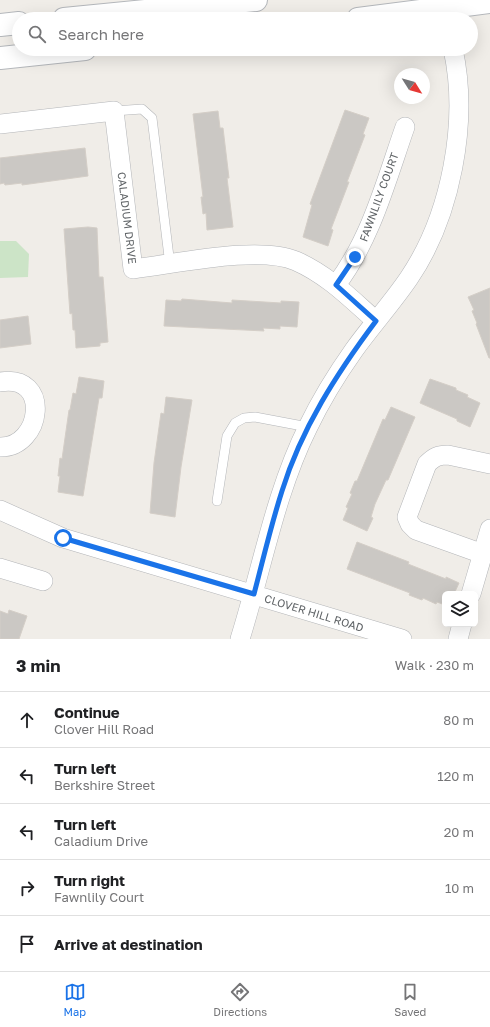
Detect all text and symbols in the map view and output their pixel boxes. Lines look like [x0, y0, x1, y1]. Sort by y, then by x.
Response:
search box [12, 12, 478, 56]
icon: search [26, 23, 48, 45]
text: Search here [58, 25, 144, 43]
north arrow [394, 68, 430, 104]
street label: FAWNLILY COURT [356, 150, 401, 243]
street label: CALADIUM DRIVE [115, 171, 140, 265]
route end [346, 248, 364, 266]
route start [54, 529, 72, 547]
street label: CLOVER HILL ROAD [263, 591, 366, 634]
map controls [442, 591, 478, 627]
button: layers [442, 591, 478, 627]
text: 3 min [16, 655, 60, 676]
text: Walk · 230 m [395, 657, 474, 673]
text: Continue [54, 703, 120, 721]
icon: ahead [16, 709, 38, 731]
text: 80 m [443, 712, 474, 728]
text: Clover Hill Road [54, 721, 154, 737]
text: Turn left [54, 759, 116, 777]
icon: left [16, 765, 38, 787]
text: 120 m [437, 768, 474, 784]
text: Berkshire Street [54, 777, 155, 793]
text: Turn left [54, 815, 116, 833]
icon: left [16, 821, 38, 843]
text: 20 m [444, 824, 474, 840]
text: Caladium Drive [54, 833, 148, 849]
text: Turn right [54, 871, 125, 889]
icon: right [16, 877, 38, 899]
text: 10 m [445, 880, 474, 896]
text: Fawnlily Court [54, 889, 144, 905]
icon: arrive [16, 933, 38, 955]
text: Arrive at destination [54, 935, 203, 953]
tab: Map [64, 981, 86, 1018]
tab: Directions [213, 981, 267, 1018]
tab: Saved [394, 981, 426, 1018]

